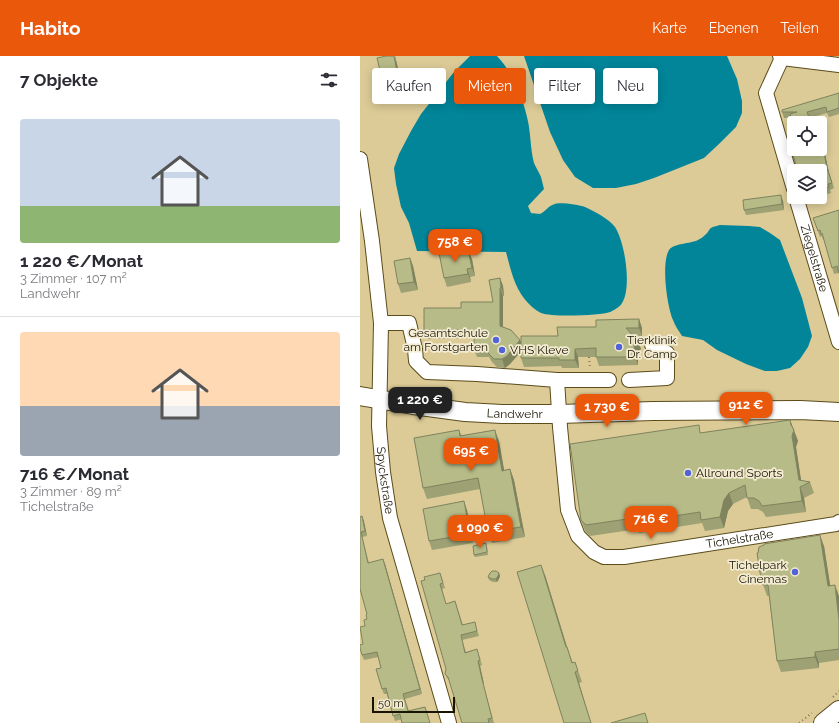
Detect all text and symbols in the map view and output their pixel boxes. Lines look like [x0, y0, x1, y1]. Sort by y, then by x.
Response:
text: Habito [20, 17, 81, 39]
text: Karte [652, 20, 687, 36]
text: Ebenen [709, 20, 759, 36]
text: Teilen [781, 20, 819, 36]
chip: Kaufen [372, 68, 446, 104]
chip: Mieten [454, 68, 526, 104]
chip: Filter [534, 68, 595, 104]
chip: Neu [603, 68, 658, 104]
icon: filters [318, 69, 340, 91]
text: 7 Objekte [20, 70, 98, 90]
map controls [787, 116, 827, 204]
button: locate [787, 116, 827, 156]
icon: home [144, 145, 216, 217]
button: layers [787, 164, 827, 204]
street label: Ziegelstraße [798, 223, 831, 294]
pin: 758 € [427, 229, 483, 263]
text: 758 € [437, 234, 473, 249]
text: 1 220 €/Monat [20, 251, 143, 271]
text: 3 Zimmer · 107 m² [20, 271, 127, 286]
text: Landwehr [20, 286, 80, 301]
place label: Gesamtschule am Forstgarten [404, 326, 488, 354]
place label: Tierklinik Dr. Camp [627, 333, 677, 361]
marker: Gesamtschule am Forstgarten [491, 335, 501, 345]
marker: Tierklinik Dr. Camp [614, 342, 624, 352]
place label: VHS Kleve [510, 343, 568, 357]
marker: VHS Kleve [497, 345, 507, 355]
icon: home [144, 358, 216, 430]
pin: 1 220 € [383, 387, 457, 421]
text: 1 220 € [397, 392, 443, 407]
pin: 912 € [718, 392, 774, 426]
pin: 1 730 € [570, 394, 644, 428]
text: 912 € [729, 397, 763, 412]
text: 1 730 € [584, 399, 630, 414]
street label: Landwehr [486, 406, 543, 421]
pin: 695 € [443, 438, 499, 472]
text: 695 € [453, 443, 489, 458]
street label: Spyckstraße [374, 446, 396, 515]
text: 716 €/Monat [20, 464, 129, 484]
place label: Allround Sports [696, 466, 783, 480]
marker: Allround Sports [683, 468, 693, 478]
text: 3 Zimmer · 89 m² [20, 484, 122, 499]
text: Tichelstraße [20, 499, 94, 514]
pin: 716 € [623, 506, 679, 540]
text: 716 € [633, 511, 669, 526]
pin: 1 090 € [443, 515, 517, 549]
text: 1 090 € [457, 520, 503, 535]
street label: Tichelstraße [705, 527, 774, 551]
place label: Tichelpark Cinemas [729, 558, 788, 586]
marker: Tichelpark Cinemas [790, 567, 800, 577]
scale bar [372, 695, 455, 714]
text: 50 m [378, 697, 404, 710]

